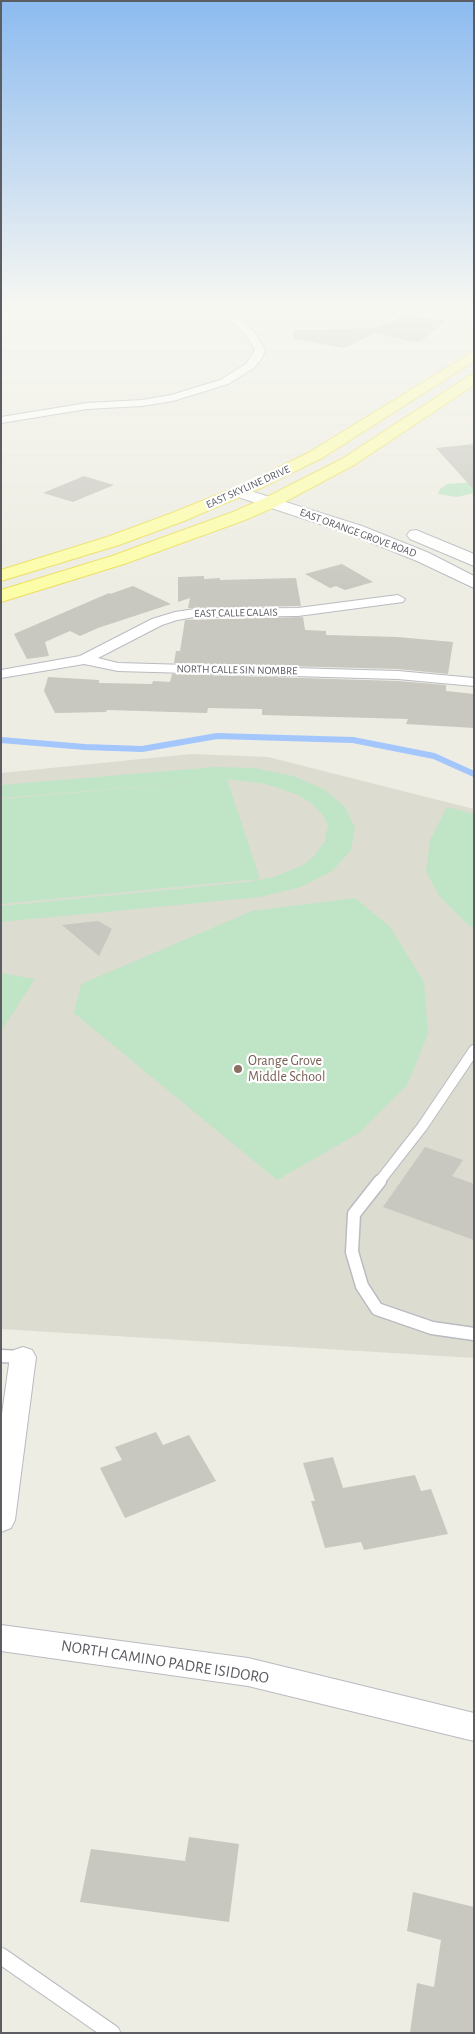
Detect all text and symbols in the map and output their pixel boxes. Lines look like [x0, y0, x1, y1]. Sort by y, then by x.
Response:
street label: EAST SKYLINE DRIVE [204, 463, 292, 511]
street label: EAST ORANGE GROVE ROAD [298, 506, 418, 560]
street label: EAST CALLE CALAIS [194, 606, 278, 620]
street label: NORTH CALLE SIN NOMBRE [176, 662, 298, 678]
place label: Orange Grove Middle School [248, 1053, 325, 1086]
marker: Orange Grove Middle School [232, 1063, 244, 1075]
street label: NORTH CAMINO PADRE ISIDORO [60, 1636, 270, 1688]

